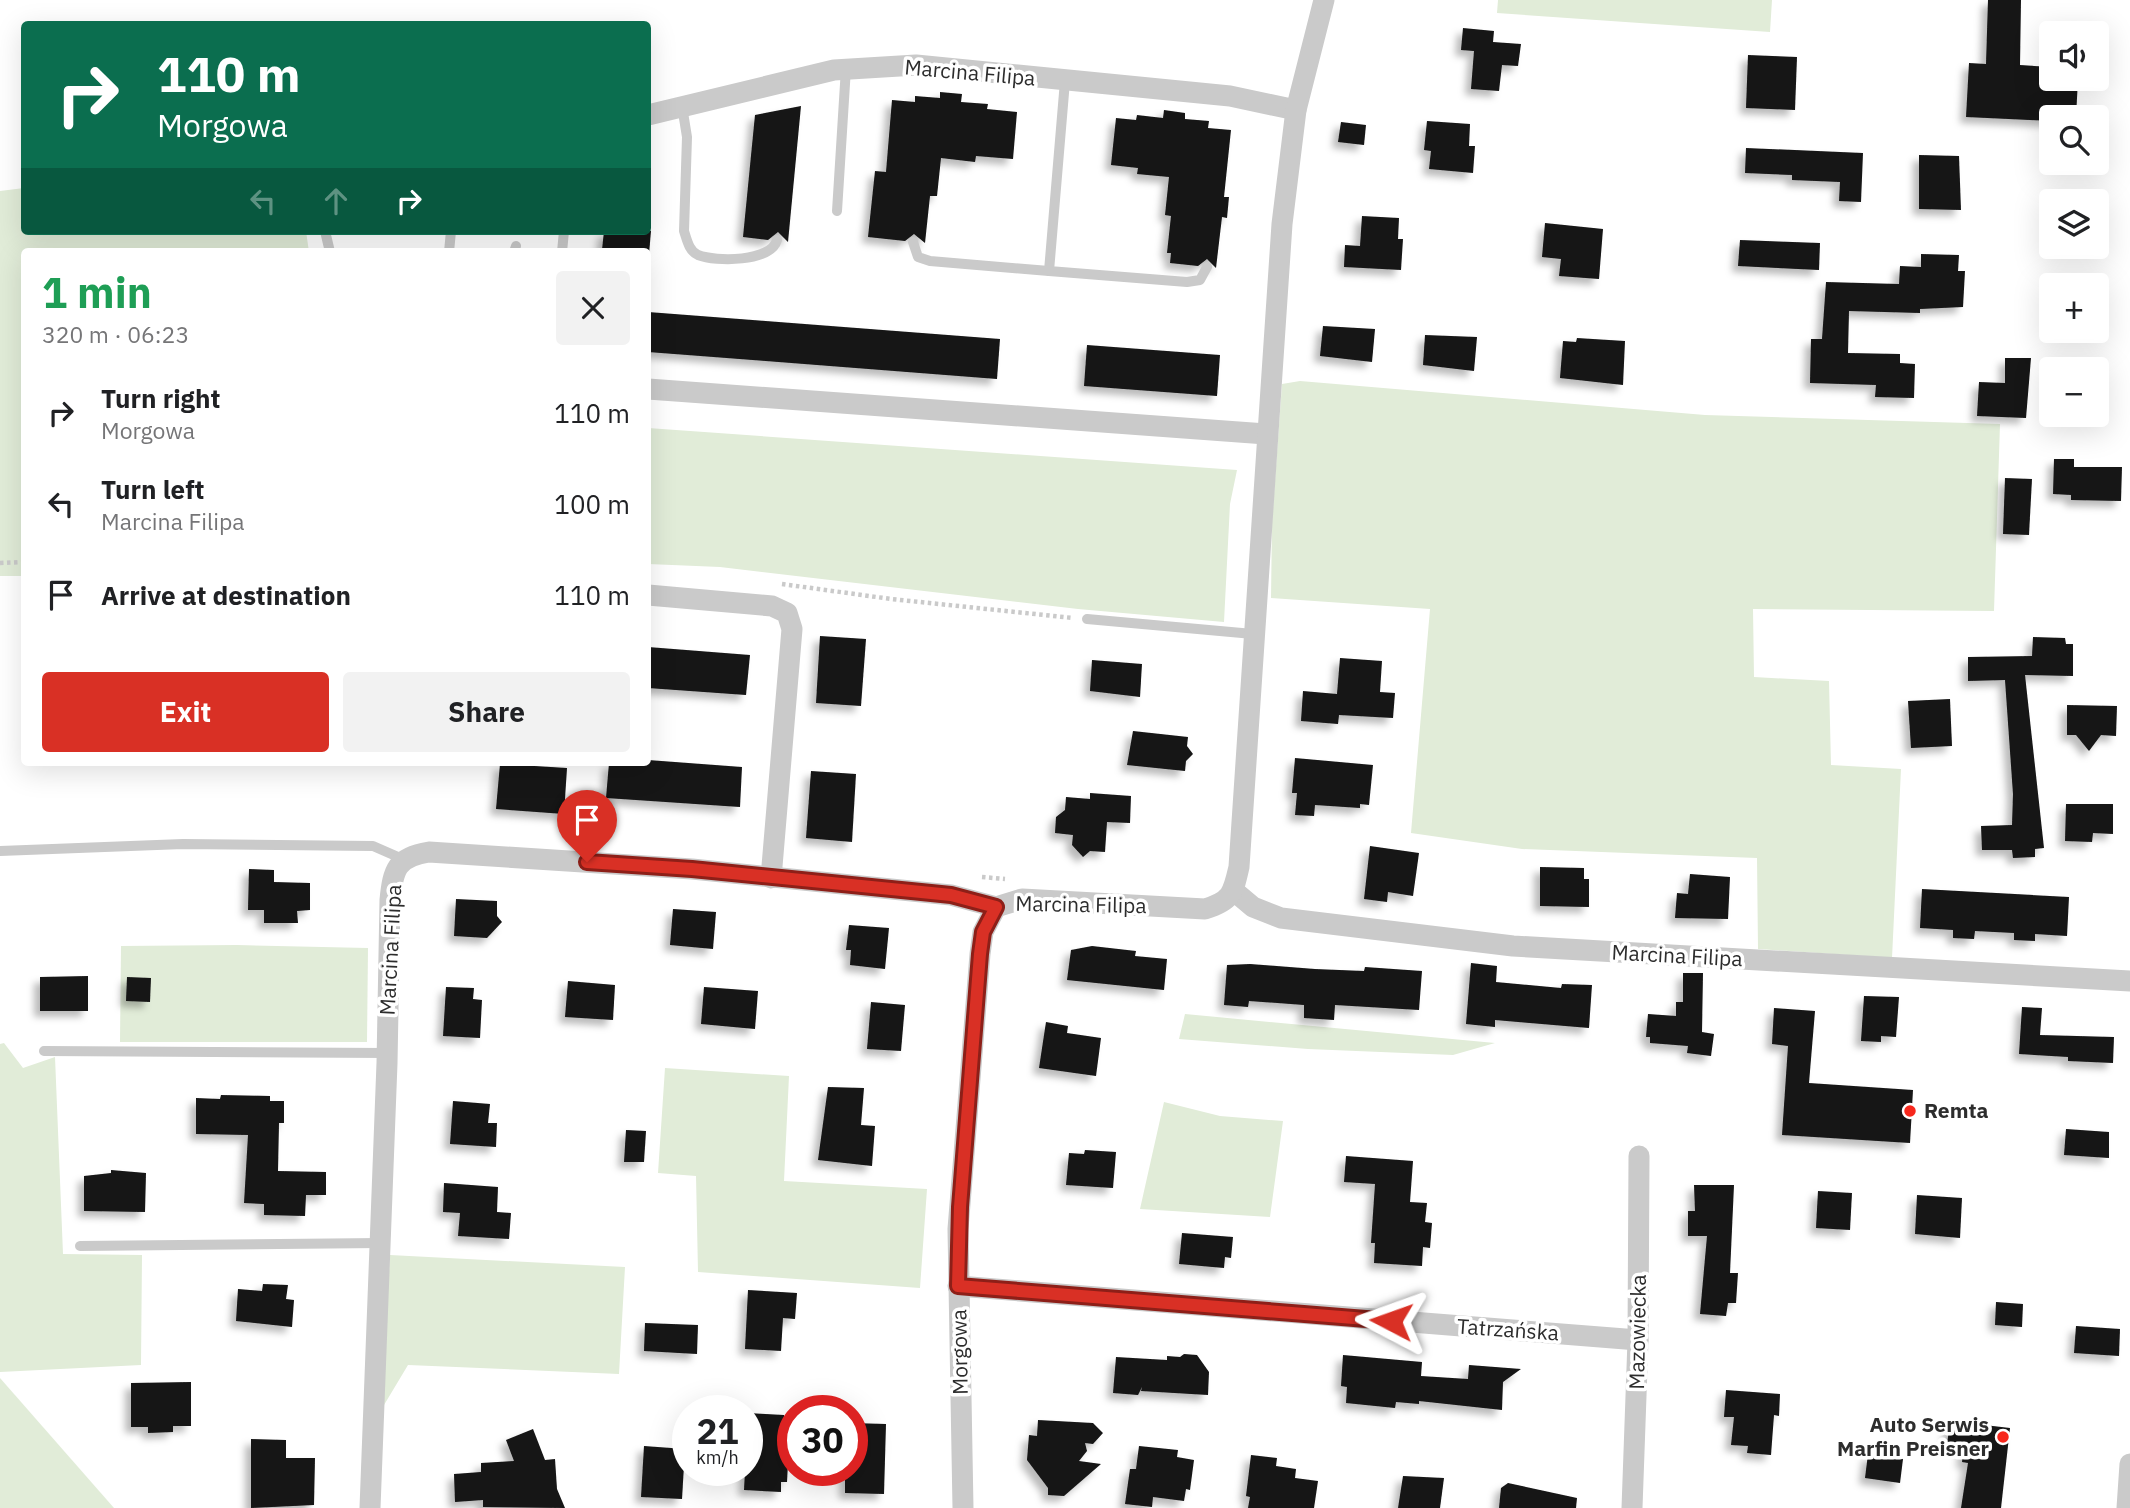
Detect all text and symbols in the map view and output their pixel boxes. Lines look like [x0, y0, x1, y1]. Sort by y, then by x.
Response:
map controls [2039, 21, 2109, 427]
button: sound [2039, 21, 2109, 91]
text: 110 m [157, 42, 301, 105]
icon: right [42, 49, 133, 140]
street label: Marcina Filipa [904, 52, 1037, 92]
text: Morgowa [157, 104, 288, 146]
button: search [2039, 105, 2109, 175]
icon: left [244, 182, 282, 220]
icon: ahead [317, 182, 355, 220]
icon: right [390, 182, 428, 220]
button: layers [2039, 189, 2109, 259]
text: 1 min [42, 265, 152, 320]
button: close [556, 271, 630, 345]
button: + [2039, 273, 2109, 343]
text: 320 m · 06:23 [42, 319, 189, 349]
button: − [2039, 357, 2109, 427]
text: Turn right [101, 381, 220, 415]
icon: right [42, 394, 80, 432]
text: 110 m [554, 396, 630, 430]
text: Morgowa [101, 415, 195, 445]
text: Turn left [101, 472, 204, 506]
icon: left [42, 485, 80, 523]
text: 100 m [554, 487, 630, 521]
text: Marcina Filipa [101, 506, 245, 536]
icon: arrive [42, 576, 80, 614]
text: Arrive at destination [101, 578, 351, 612]
text: 110 m [554, 578, 630, 612]
button: Exit [42, 672, 329, 752]
button: Share [343, 672, 630, 752]
pin [557, 790, 617, 862]
icon: arrive [568, 801, 606, 839]
street label: Marcina Filipa [373, 884, 407, 1016]
street label: Marcina Filipa [1015, 889, 1147, 919]
street label: Marcina Filipa [1611, 938, 1743, 972]
place label: Remta [1924, 1096, 1988, 1124]
marker: Remta [1902, 1103, 1918, 1119]
street label: Mazowiecka [1622, 1274, 1652, 1390]
position arrow [1354, 1284, 1428, 1358]
street label: Morgowa [944, 1309, 974, 1395]
street label: Tatrzańska [1456, 1311, 1560, 1347]
speed limit sign: 30 [777, 1395, 868, 1486]
text: 21 [696, 1408, 739, 1454]
place label: Auto Serwis Marfin Preisner [1837, 1410, 1990, 1462]
marker: Auto Serwis Marfin Preisner [1995, 1429, 2011, 1445]
text: km/h [696, 1446, 739, 1469]

